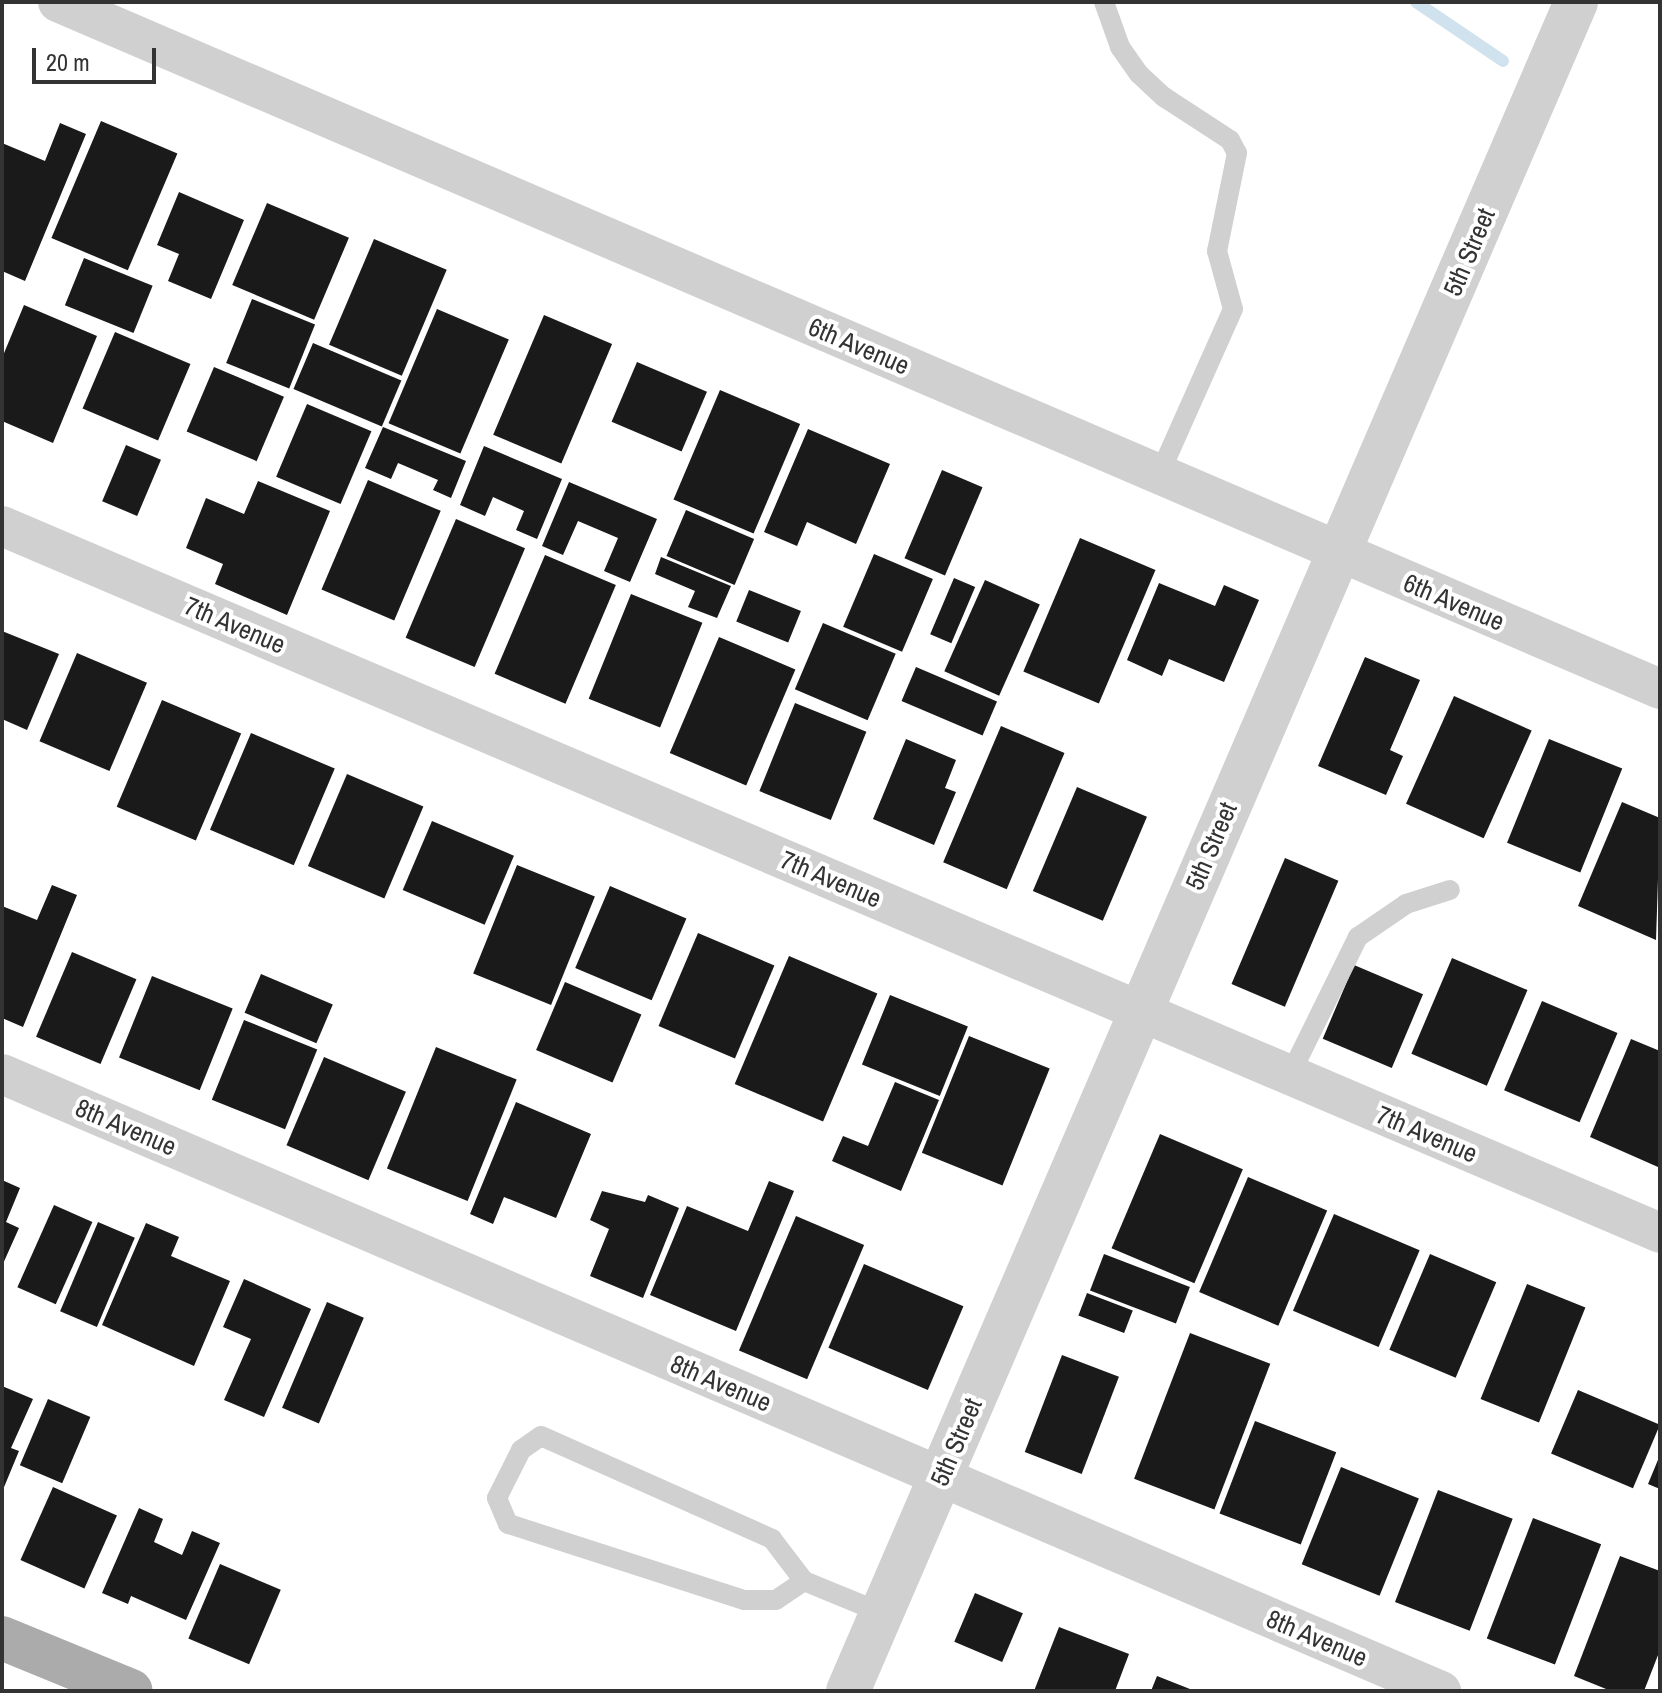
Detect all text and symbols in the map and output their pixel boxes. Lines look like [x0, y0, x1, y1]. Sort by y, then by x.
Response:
scale bar [36, 32, 160, 82]
text: 20 m [46, 46, 90, 78]
street label: 5th Street [1437, 203, 1501, 301]
street label: 6th Avenue [803, 311, 915, 381]
street label: 6th Avenue [1398, 567, 1510, 637]
street label: 7th Avenue [179, 590, 291, 660]
street label: 5th Street [1179, 797, 1243, 895]
street label: 7th Avenue [775, 844, 887, 914]
street label: 8th Avenue [70, 1092, 182, 1162]
street label: 7th Avenue [1371, 1099, 1483, 1169]
street label: 8th Avenue [665, 1348, 777, 1418]
street label: 5th Street [924, 1393, 988, 1491]
street label: 8th Avenue [1261, 1603, 1373, 1673]

